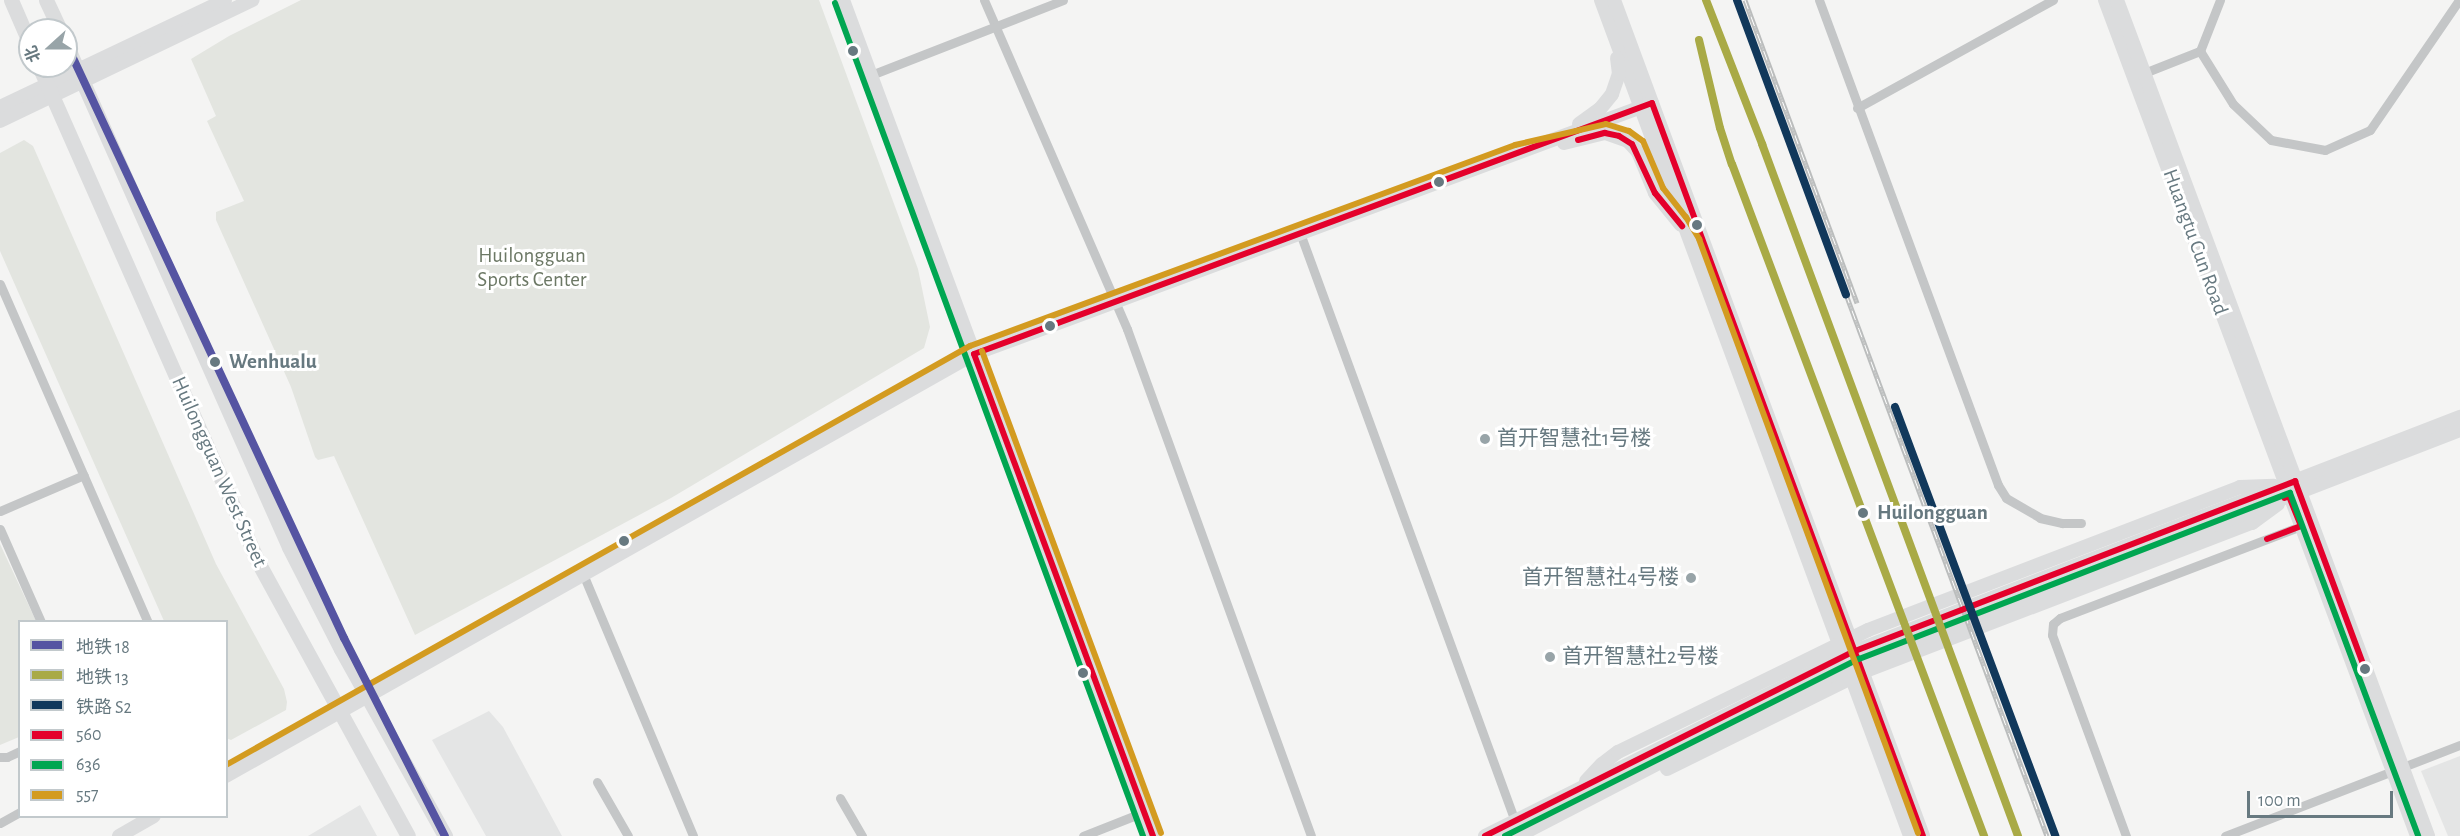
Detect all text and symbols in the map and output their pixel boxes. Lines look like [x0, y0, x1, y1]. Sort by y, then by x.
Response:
north arrow [18, 18, 78, 78]
text: 北 [23, 43, 43, 64]
unlabelled marker [847, 45, 859, 57]
street label: Huangtu Cun Road [2157, 166, 2233, 318]
unlabelled marker [1433, 176, 1445, 188]
unlabelled marker [1691, 219, 1703, 231]
park label: Huilongguan Sports Center [477, 243, 587, 293]
unlabelled marker [1044, 320, 1056, 332]
place label: Wenhualu [229, 349, 317, 375]
marker: Wenhualu [206, 353, 224, 371]
street label: Huilongguan West Street [166, 373, 272, 571]
place label: 首开智慧社1号楼 [1497, 426, 1651, 452]
marker: 首开智慧社1号楼 [1478, 432, 1492, 446]
place label: Huilongguan [1877, 500, 1988, 526]
marker: Huilongguan [1854, 504, 1872, 522]
unlabelled marker [618, 535, 630, 547]
place label: 首开智慧社4号楼 [1522, 565, 1679, 591]
marker: 首开智慧社4号楼 [1684, 571, 1698, 585]
legend [18, 620, 228, 818]
text: 地铁 18 [76, 639, 130, 657]
place label: 首开智慧社2号楼 [1562, 644, 1719, 670]
marker: 首开智慧社2号楼 [1543, 650, 1557, 664]
unlabelled marker [2359, 663, 2371, 675]
unlabelled marker [1077, 667, 1089, 679]
text: 地铁 13 [76, 669, 129, 687]
text: 铁路 S2 [76, 699, 132, 717]
text: 560 [76, 726, 102, 744]
text: 636 [76, 756, 100, 774]
scale bar [2250, 779, 2396, 817]
text: 557 [76, 786, 99, 804]
text: 100 m [2258, 792, 2301, 810]

